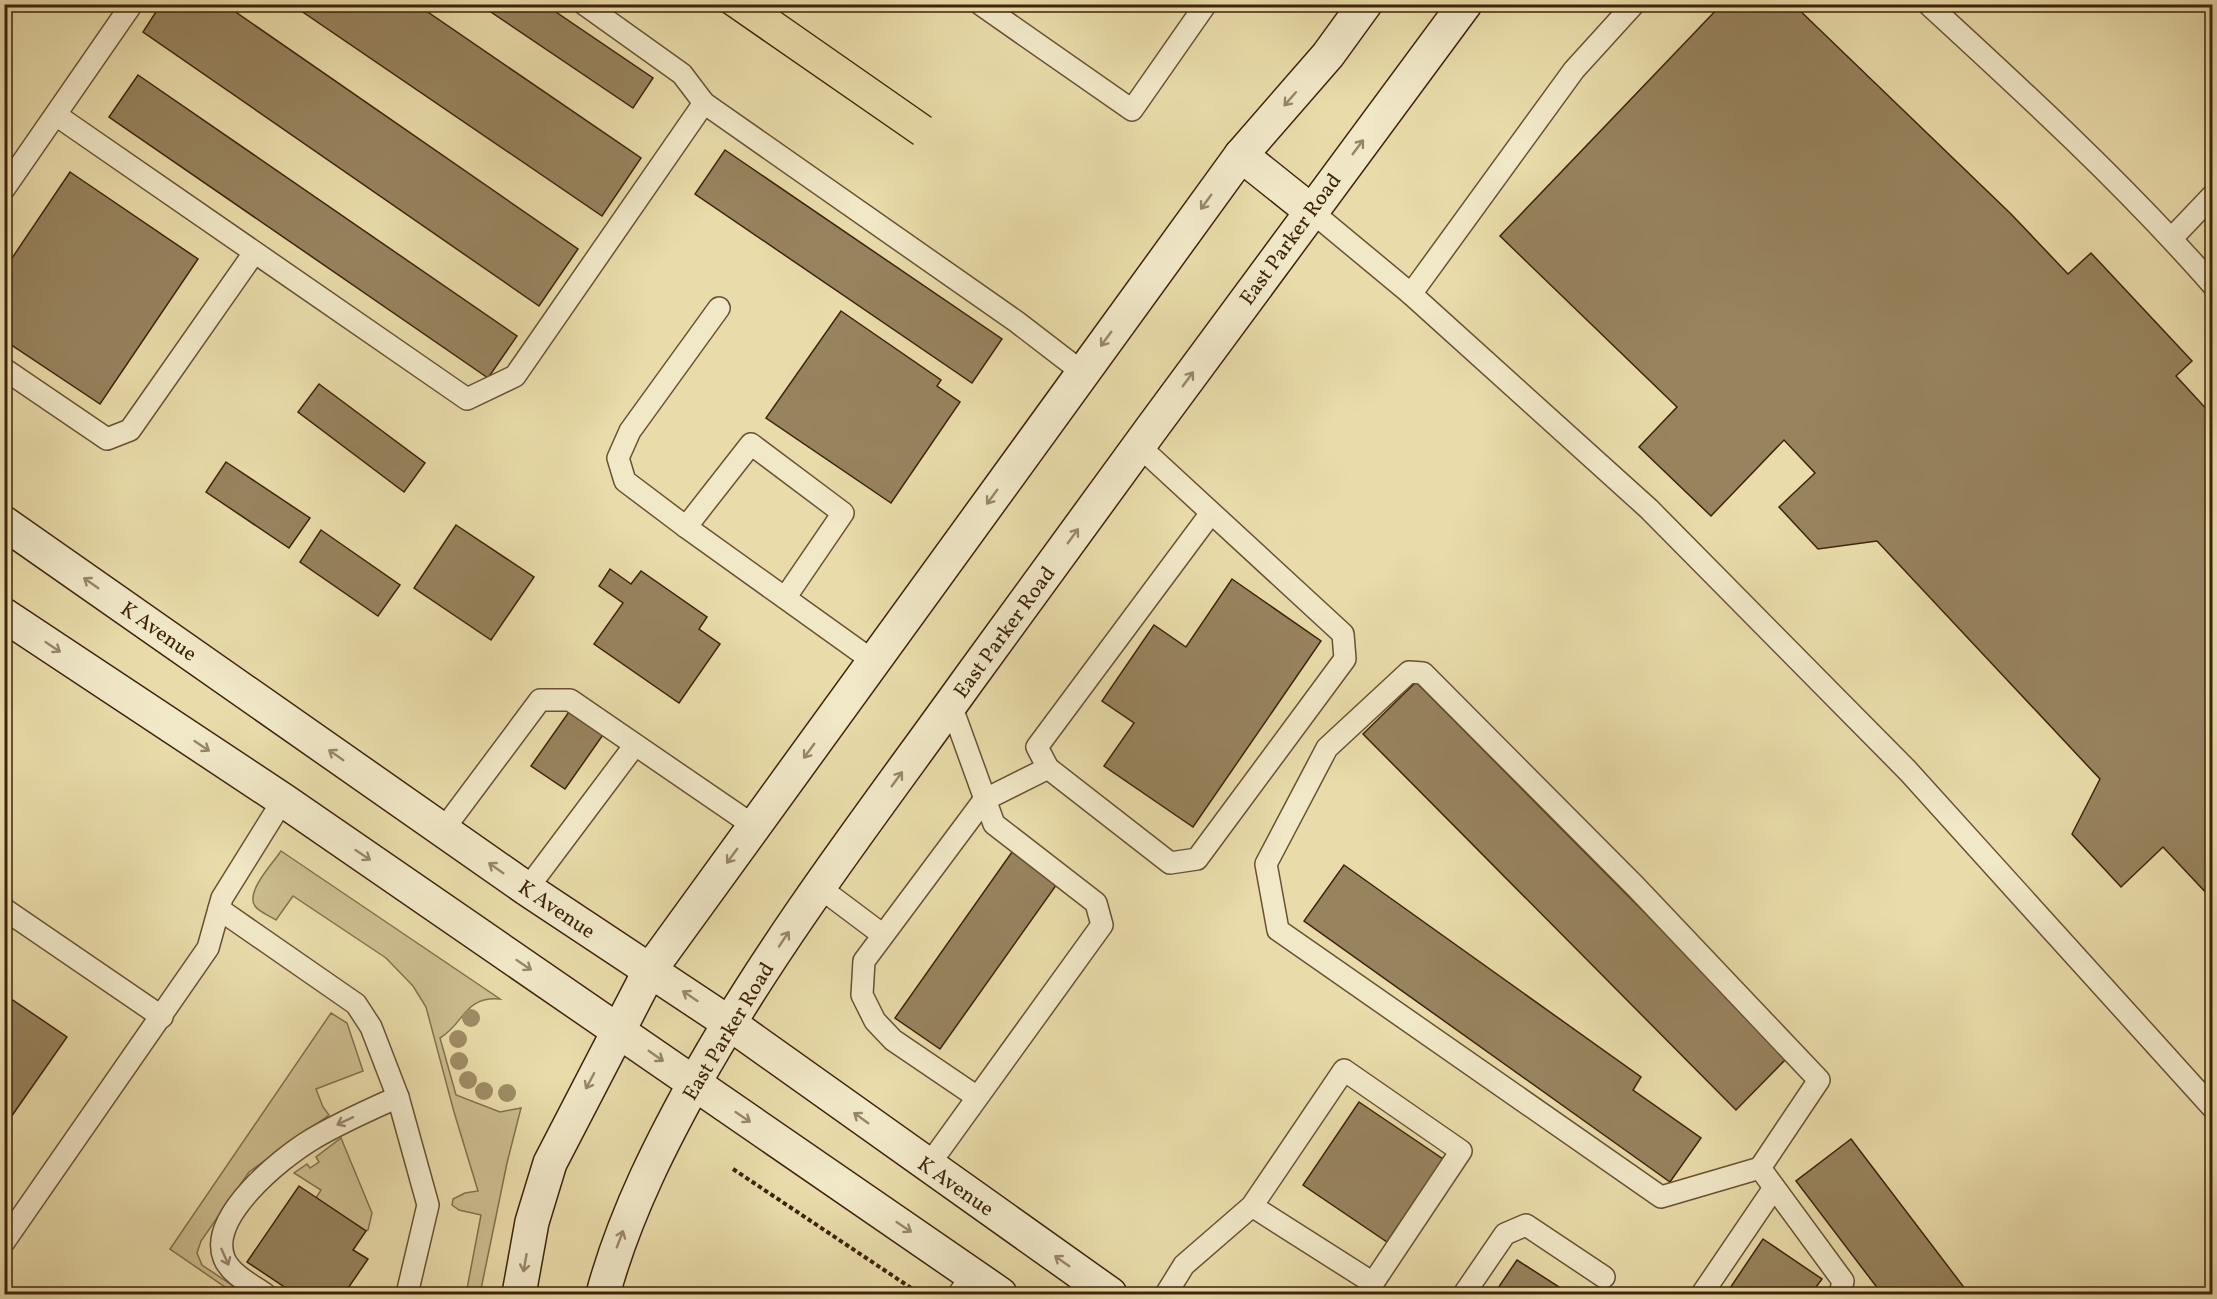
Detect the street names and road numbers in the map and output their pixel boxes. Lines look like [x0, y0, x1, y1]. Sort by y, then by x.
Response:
street label: East Parker Road [1233, 168, 1349, 312]
street label: East Parker Road [947, 561, 1063, 705]
street label: K Avenue [114, 595, 202, 669]
street label: K Avenue [512, 874, 600, 947]
street label: East Parker Road [677, 957, 782, 1106]
street label: K Avenue [911, 1150, 999, 1224]

